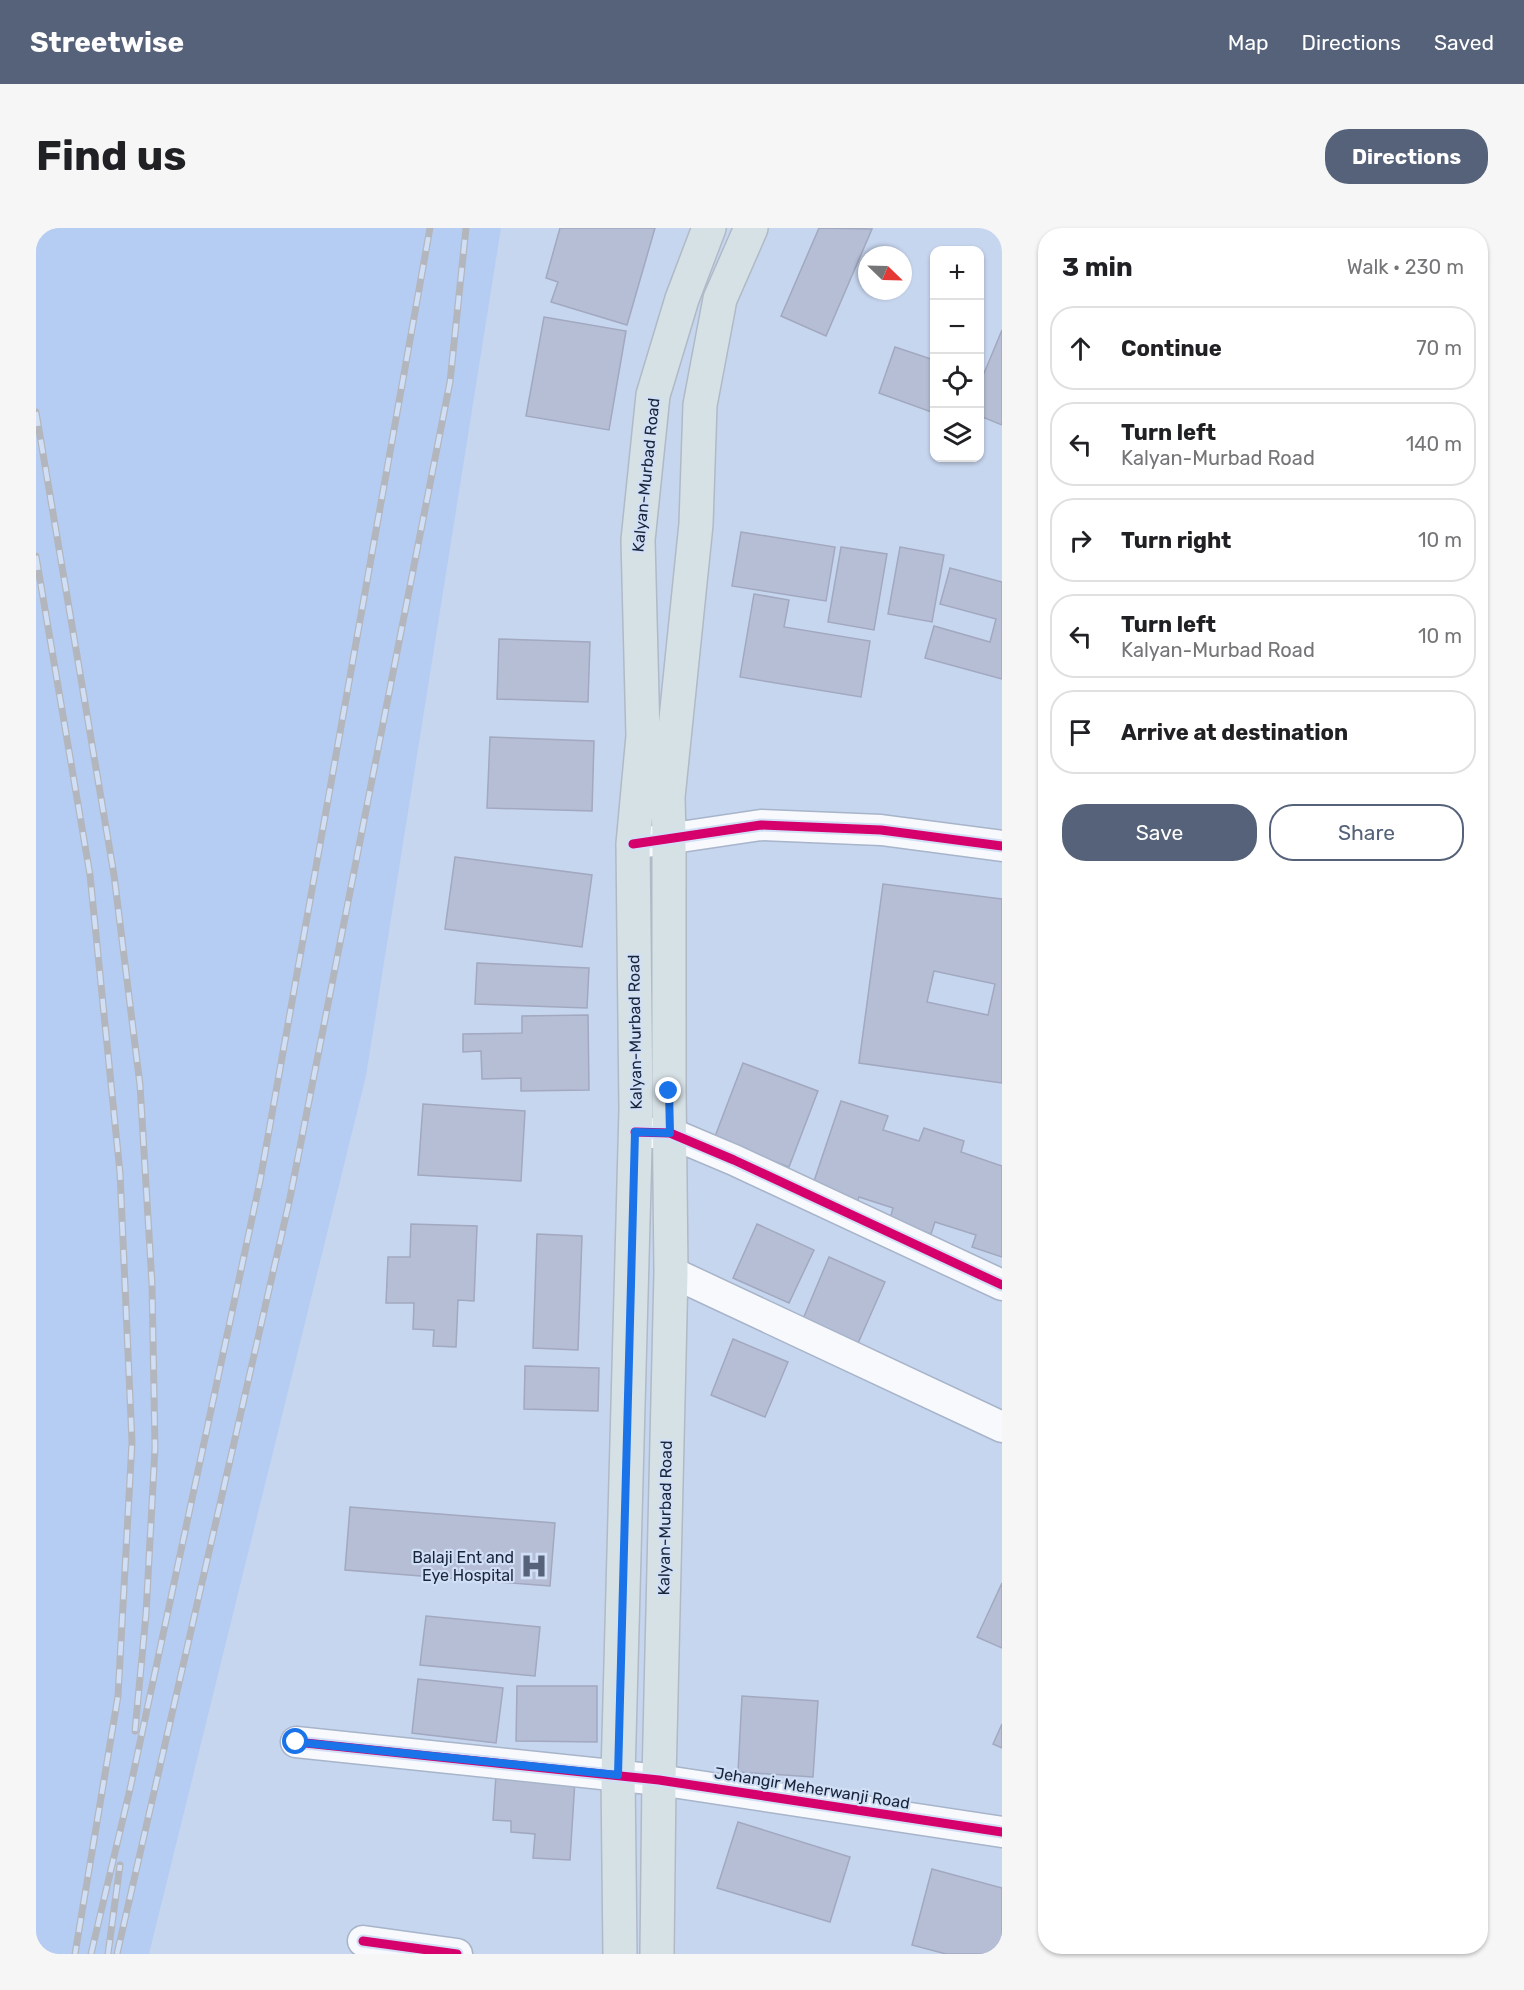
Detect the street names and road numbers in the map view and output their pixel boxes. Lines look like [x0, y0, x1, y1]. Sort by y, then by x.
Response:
street label: Kalyan-Murbad Road [628, 397, 664, 553]
street label: Kalyan-Murbad Road [624, 954, 646, 1110]
street label: Kalyan-Murbad Road [654, 1440, 676, 1596]
street label: Jehangir Meherwanji Road [713, 1763, 911, 1813]

